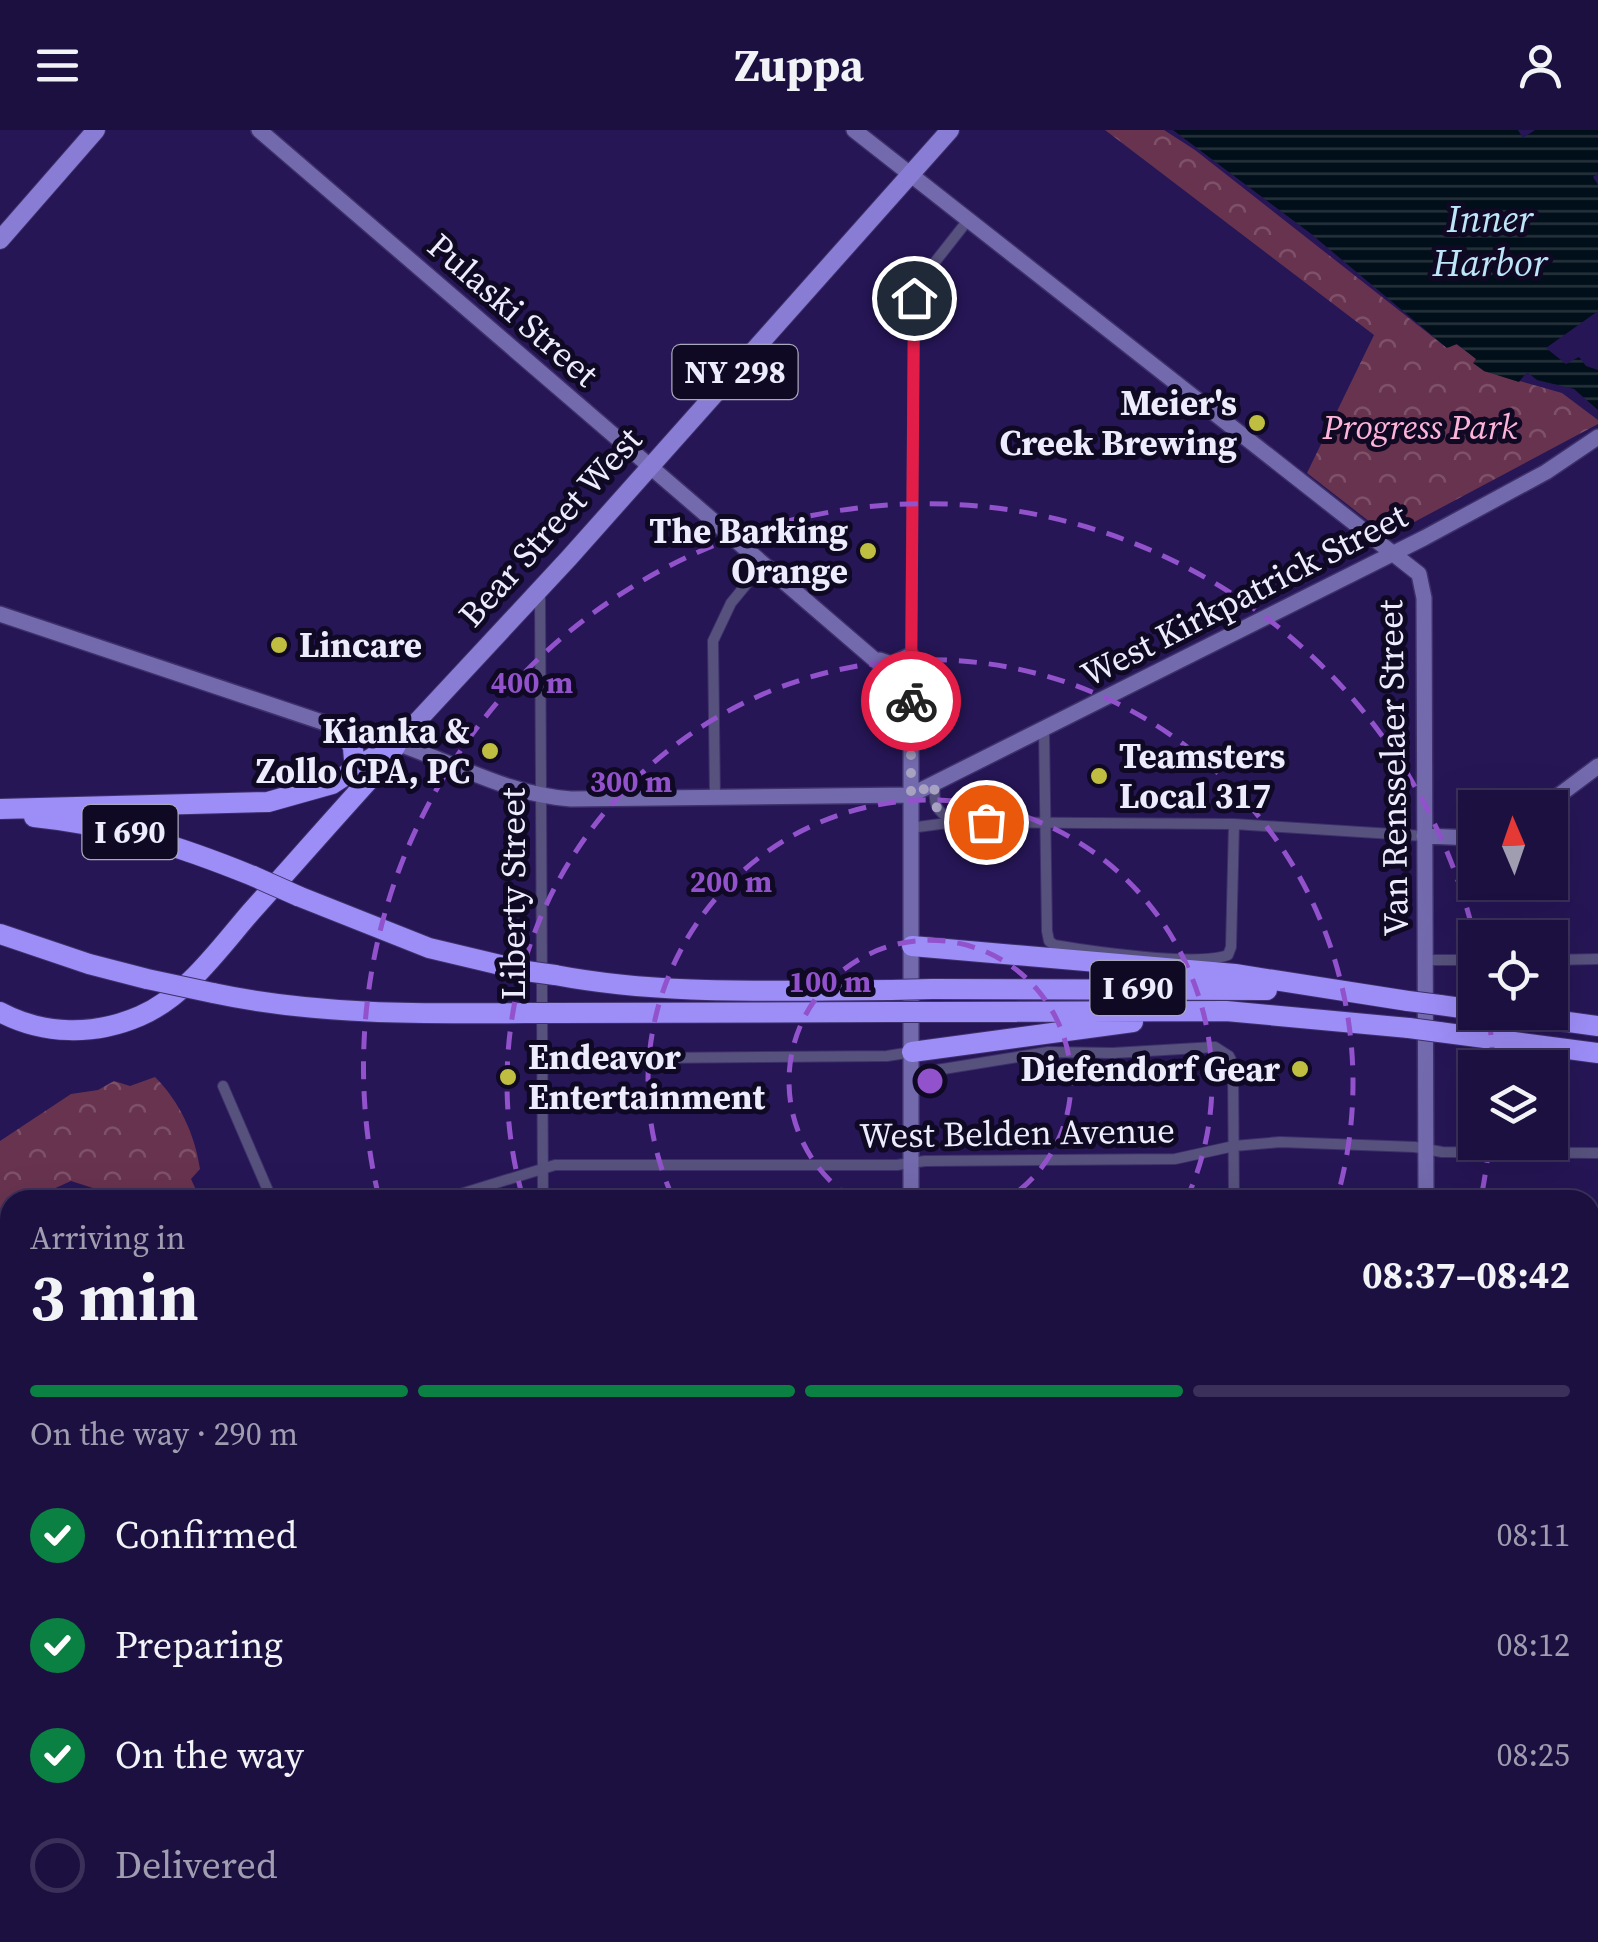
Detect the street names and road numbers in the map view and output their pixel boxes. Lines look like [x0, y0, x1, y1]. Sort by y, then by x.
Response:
street label: Pulaski Street [417, 222, 609, 398]
road number: NY 298 [672, 345, 798, 399]
street label: Bear Street West [447, 416, 653, 637]
street label: West Kirkpatrick Street [1073, 492, 1416, 698]
street label: Van Rensselaer Street [1366, 599, 1420, 937]
street label: Liberty Street [489, 787, 537, 1000]
road number: I 690 [82, 805, 178, 859]
road number: I 690 [1090, 961, 1186, 1015]
street label: West Belden Avenue [859, 1106, 1175, 1160]

